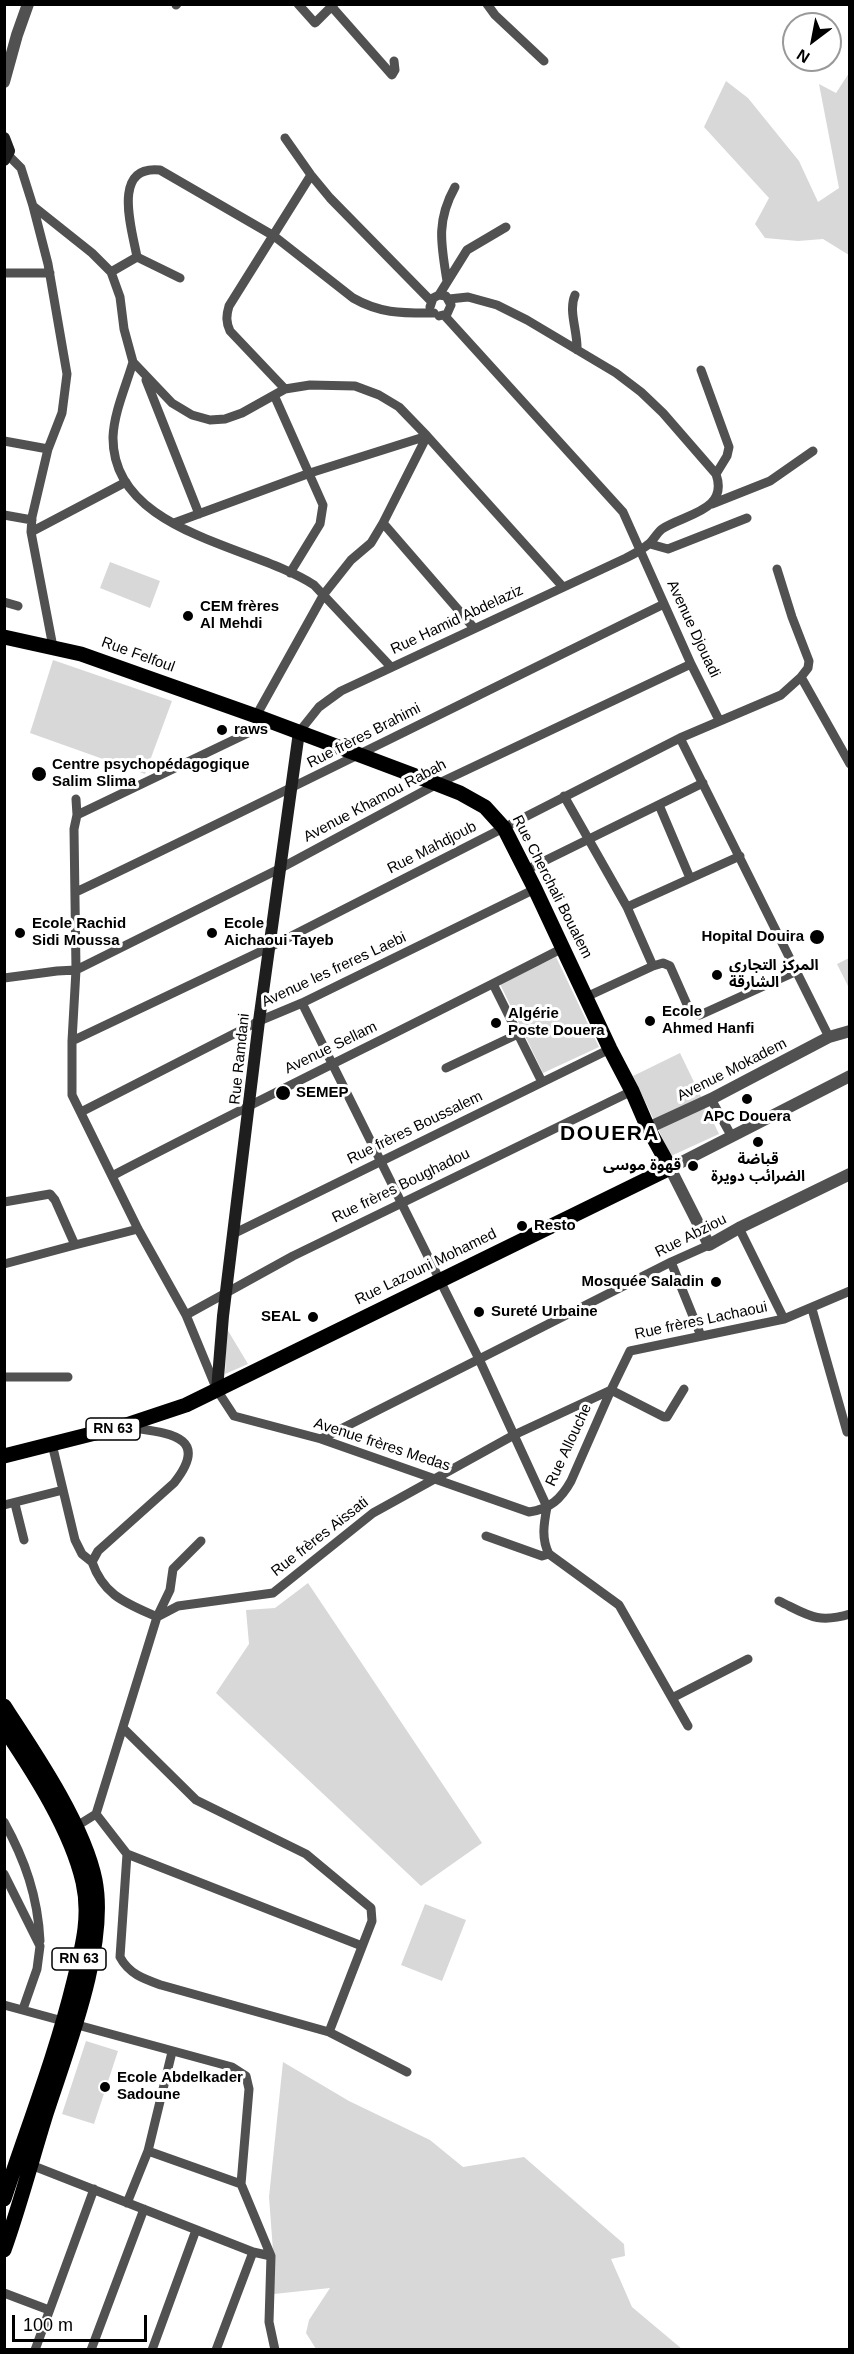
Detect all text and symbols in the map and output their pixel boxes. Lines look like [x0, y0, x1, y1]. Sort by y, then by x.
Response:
north arrow [782, 12, 842, 72]
text: N [794, 46, 813, 66]
street label: Avenue Djouadi [663, 577, 723, 681]
street label: Rue Hamid Abdelaziz [388, 581, 526, 659]
place label: CEM frères Al Mehdi [200, 598, 279, 633]
marker: CEM frères Al Mehdi [181, 609, 195, 623]
street label: Rue Felfoul [99, 633, 177, 677]
street label: Rue frères Brahimi [304, 700, 424, 772]
place label: raws [234, 721, 268, 739]
marker: raws [215, 723, 229, 737]
place label: Centre psychopédagogique Salim Slima [52, 756, 250, 791]
street label: Avenue Khamou Rabah [301, 756, 449, 846]
marker: Centre psychopédagogique Salim Slima [30, 765, 48, 783]
street label: Rue Cherchali Boualem [508, 812, 596, 962]
street label: Rue Mahdjoub [384, 818, 480, 878]
place label: Ecole Rachid Sidi Moussa [32, 915, 126, 950]
place label: Ecole Aichaoui Tayeb [224, 915, 334, 950]
marker: Ecole Rachid Sidi Moussa [13, 926, 27, 940]
marker: Ecole Aichaoui Tayeb [205, 926, 219, 940]
place label: Hopital Douira [701, 928, 804, 946]
marker: Hopital Douira [808, 928, 826, 946]
street label: Avenue les freres Laebi [259, 929, 409, 1011]
place label: المركز التجاري الشارقة [729, 957, 819, 992]
marker: المركز التجاري الشارقة [710, 968, 724, 982]
place label: Ecole Ahmed Hanfi [662, 1003, 755, 1038]
place label: Algérie Poste Douera [508, 1005, 605, 1040]
street label: Rue Ramdani [226, 1012, 254, 1106]
marker: Ecole Ahmed Hanfi [643, 1014, 657, 1028]
marker: Algérie Poste Douera [489, 1016, 503, 1030]
street label: Avenue Sellam [282, 1018, 380, 1078]
street label: Avenue Mokadem [674, 1035, 790, 1105]
marker: SEMEP [274, 1084, 292, 1102]
place label: SEMEP [296, 1084, 349, 1102]
street label: Rue frères Boussalem [344, 1087, 486, 1169]
marker: APC Douera [740, 1092, 754, 1106]
place label: APC Douera [703, 1108, 791, 1126]
district label: DOUERA [560, 1121, 660, 1147]
marker: قباضة الضرائب دويرة [751, 1135, 765, 1149]
street label: Rue frères Boughadou [329, 1145, 473, 1227]
place label: قباضة الضرائب دويرة [711, 1151, 805, 1186]
place label: قهوة موسى [603, 1157, 681, 1175]
marker: قهوة موسى [686, 1159, 700, 1173]
street label: Rue Abziou [652, 1210, 730, 1262]
place label: Resto [534, 1217, 576, 1235]
marker: Resto [515, 1219, 529, 1233]
street label: Rue Lazouni Mohamed [352, 1225, 500, 1309]
place label: Mosquée Saladin [581, 1273, 704, 1291]
marker: Mosquée Saladin [709, 1275, 723, 1289]
street label: Rue frères Lachaoui [633, 1298, 769, 1344]
place label: Sureté Urbaine [491, 1303, 598, 1321]
marker: Sureté Urbaine [472, 1305, 486, 1319]
place label: SEAL [261, 1308, 301, 1326]
marker: SEAL [306, 1310, 320, 1324]
street label: Rue Allouche [542, 1401, 596, 1489]
street label: Avenue frères Medas [312, 1414, 452, 1476]
road number: RN 63 [86, 1418, 140, 1440]
street label: Rue frères Aissati [268, 1493, 372, 1581]
road number: RN 63 [52, 1948, 106, 1970]
place label: Ecole Abdelkader Sadoune [117, 2069, 243, 2104]
marker: Ecole Abdelkader Sadoune [98, 2080, 112, 2094]
scale bar [15, 2303, 150, 2341]
text: 100 m [23, 2315, 73, 2335]

